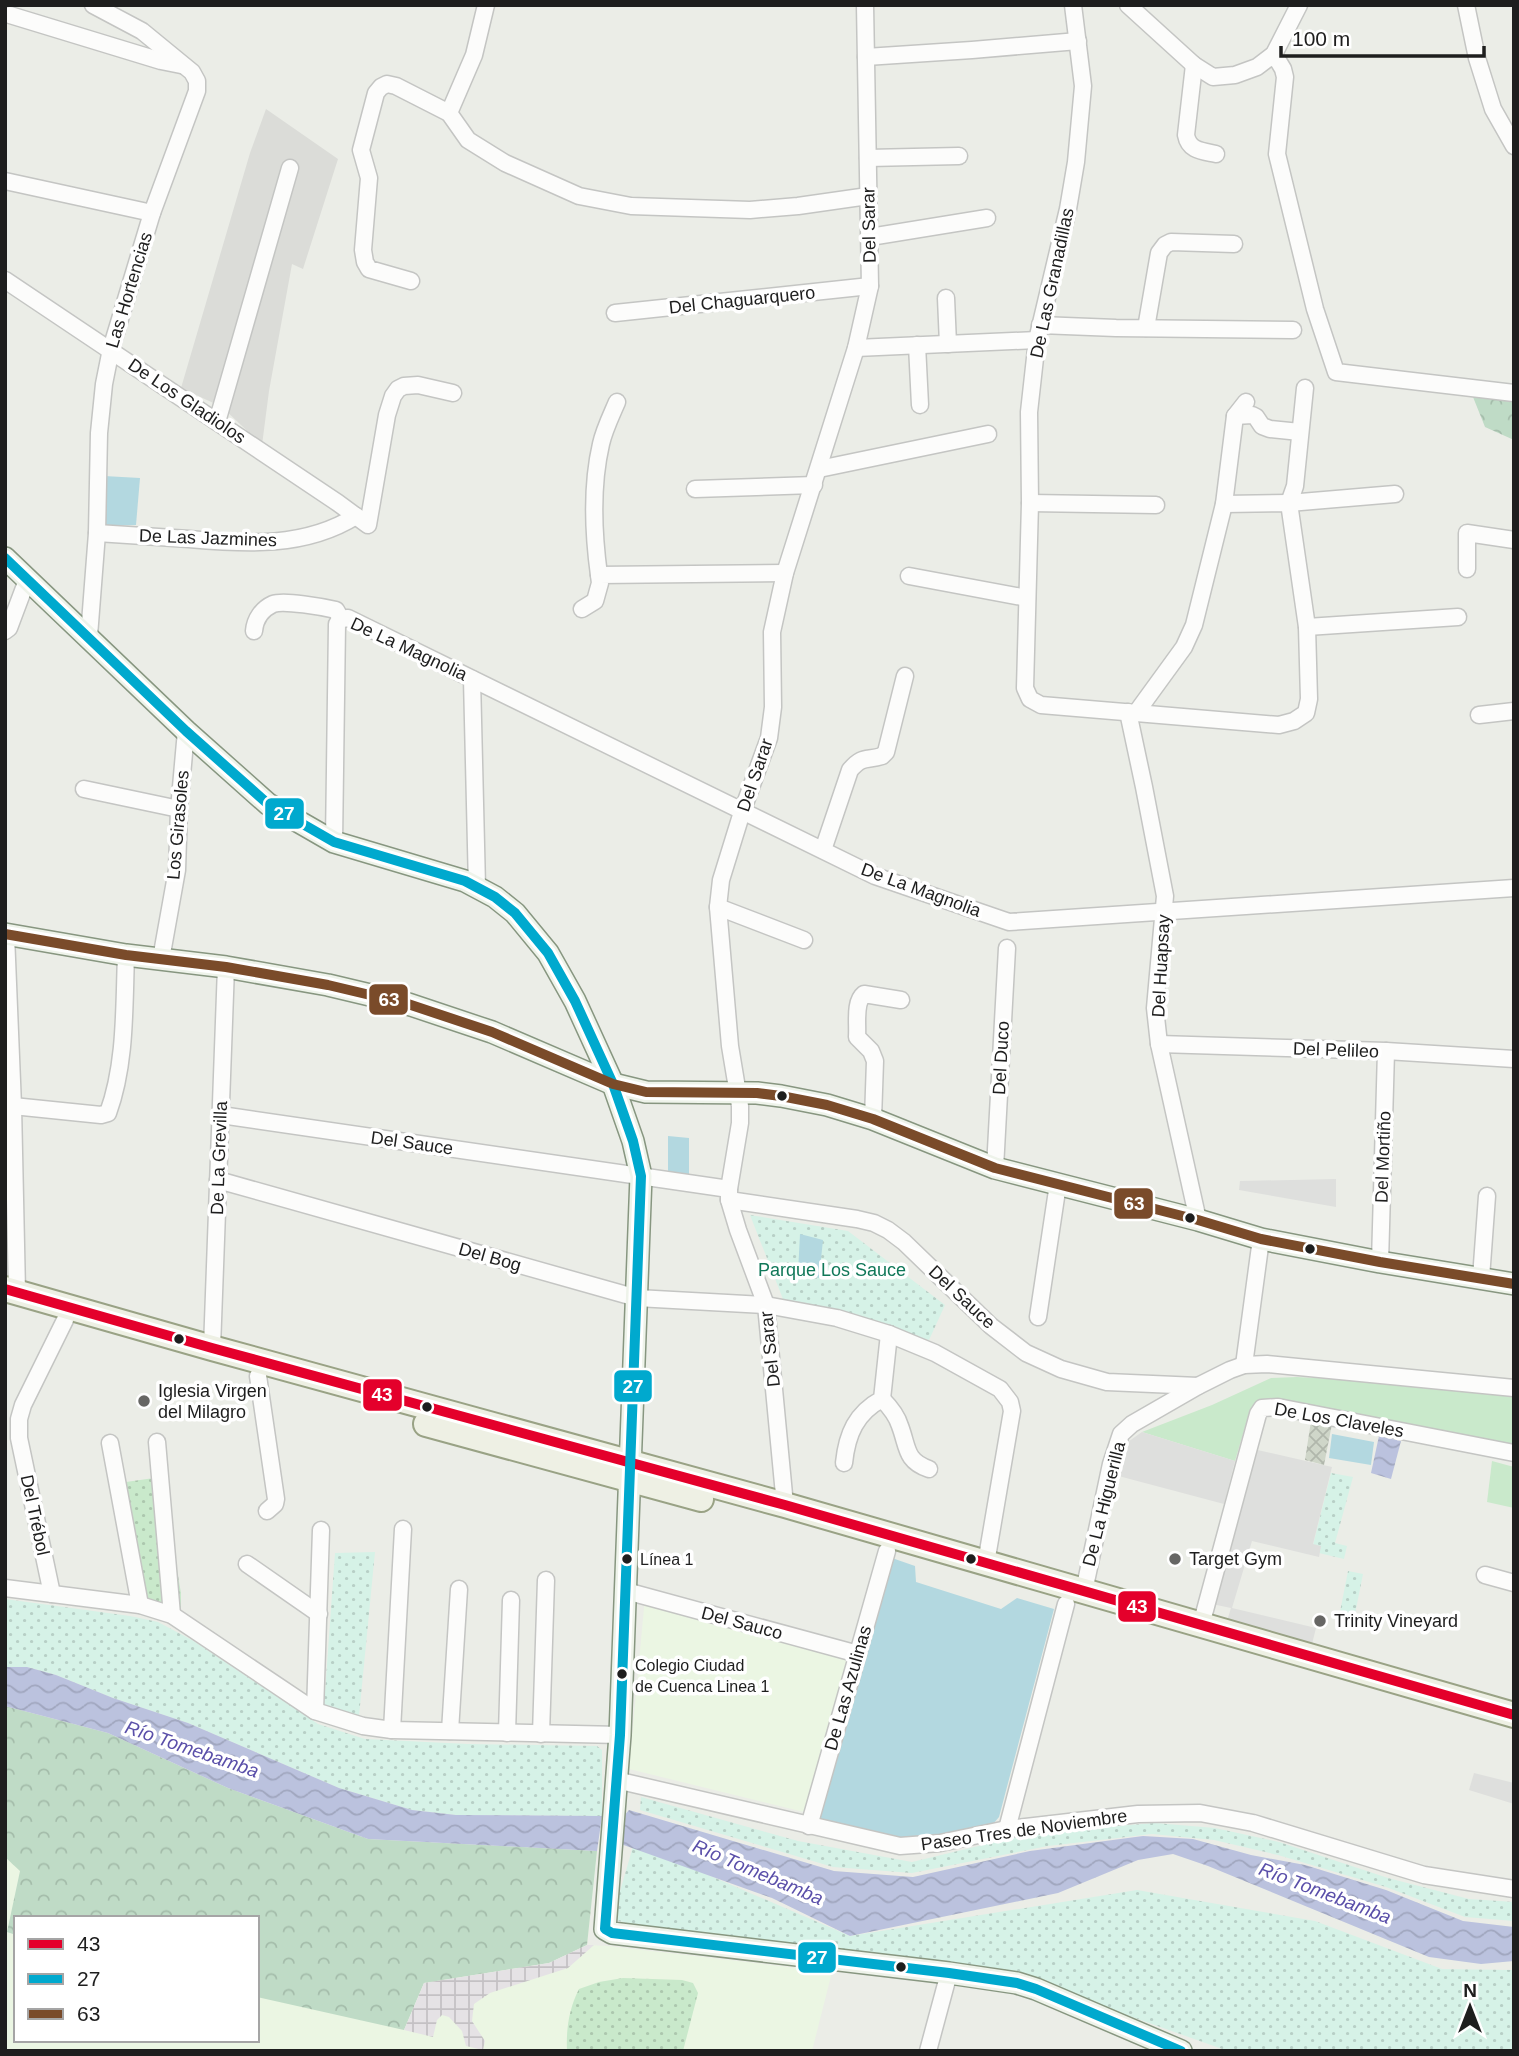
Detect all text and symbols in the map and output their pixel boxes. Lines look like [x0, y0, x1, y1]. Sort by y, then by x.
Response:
scale bar [1281, 14, 1484, 58]
text: 100 m [1292, 27, 1350, 50]
street label: Del Sarar [858, 187, 880, 263]
street label: De Las Granadillas [1026, 206, 1078, 360]
street label: Las Hortencias [102, 230, 156, 350]
street label: Del Chaguarquero [668, 282, 816, 318]
street label: De Los Gladiolos [125, 354, 249, 448]
street label: De Las Jazmines [139, 526, 277, 550]
street label: De La Magnolia [348, 613, 471, 685]
street label: Del Sarar [733, 736, 777, 814]
street label: Los Girasoles [163, 769, 193, 881]
line badge: 27 [264, 797, 305, 830]
text: 27 [273, 803, 295, 824]
street label: De La Magnolia [858, 859, 985, 921]
street label: Del Huapsay [1148, 914, 1174, 1018]
line badge: 63 [368, 983, 409, 1016]
text: 63 [378, 989, 400, 1010]
street label: Del Duco [989, 1021, 1013, 1095]
street label: Del Pelileo [1293, 1039, 1379, 1061]
unlabelled marker [775, 1089, 789, 1103]
street label: De La Grevilla [207, 1100, 231, 1215]
street label: Del Mortiño [1371, 1111, 1395, 1203]
street label: Del Sauce [369, 1127, 455, 1159]
line badge: 63 [1113, 1187, 1154, 1220]
text: 63 [1123, 1193, 1145, 1214]
unlabelled marker [1183, 1211, 1197, 1225]
street label: Del Bog [456, 1239, 524, 1275]
unlabelled marker [1303, 1242, 1317, 1256]
park label: Parque Los Sauce [758, 1260, 906, 1280]
street label: Del Sauce [925, 1261, 999, 1333]
street label: Del Sarar [756, 1310, 784, 1388]
unlabelled marker [172, 1332, 186, 1346]
line badge: 27 [613, 1369, 653, 1403]
text: 27 [622, 1376, 644, 1397]
line badge: 43 [362, 1378, 403, 1412]
place label: Iglesia Virgen del Milagro [158, 1381, 267, 1422]
text: 43 [371, 1384, 393, 1405]
marker: Iglesia Virgen del Milagro [136, 1393, 152, 1409]
street label: De Los Claveles [1273, 1399, 1405, 1441]
unlabelled marker [420, 1400, 434, 1414]
street label: De La Higuerilla [1079, 1438, 1129, 1569]
street label: Del Trébol [17, 1473, 53, 1557]
place label: Target Gym [1189, 1549, 1282, 1569]
place label: Línea 1 [640, 1551, 693, 1568]
marker: Target Gym [1167, 1551, 1183, 1567]
marker: Línea 1 [620, 1552, 634, 1566]
unlabelled marker [964, 1552, 978, 1566]
line badge: 43 [1117, 1590, 1157, 1623]
text: 43 [1126, 1596, 1148, 1617]
street label: Del Sauco [699, 1603, 785, 1643]
place label: Trinity Vineyard [1334, 1611, 1458, 1631]
marker: Trinity Vineyard [1312, 1613, 1328, 1629]
street label: De Las Azulinas [821, 1623, 875, 1753]
place label: Colegio Ciudad de Cuenca Linea 1 [635, 1657, 769, 1695]
marker: Colegio Ciudad de Cuenca Linea 1 [615, 1667, 629, 1681]
water label: Río Tomebamba [123, 1716, 261, 1782]
street label: Paseo Tres de Noviembre [920, 1806, 1128, 1854]
water label: Río Tomebamba [690, 1835, 826, 1909]
water label: Río Tomebamba [1256, 1858, 1394, 1928]
legend [14, 1916, 259, 2042]
text: 43 [77, 1932, 100, 1955]
line badge: 27 [797, 1941, 837, 1974]
text: 27 [806, 1947, 828, 1968]
unlabelled marker [894, 1960, 908, 1974]
text: 27 [77, 1967, 100, 1990]
north arrow [1435, 1972, 1505, 2042]
text: N [1463, 1980, 1477, 2001]
text: 63 [77, 2002, 100, 2025]

